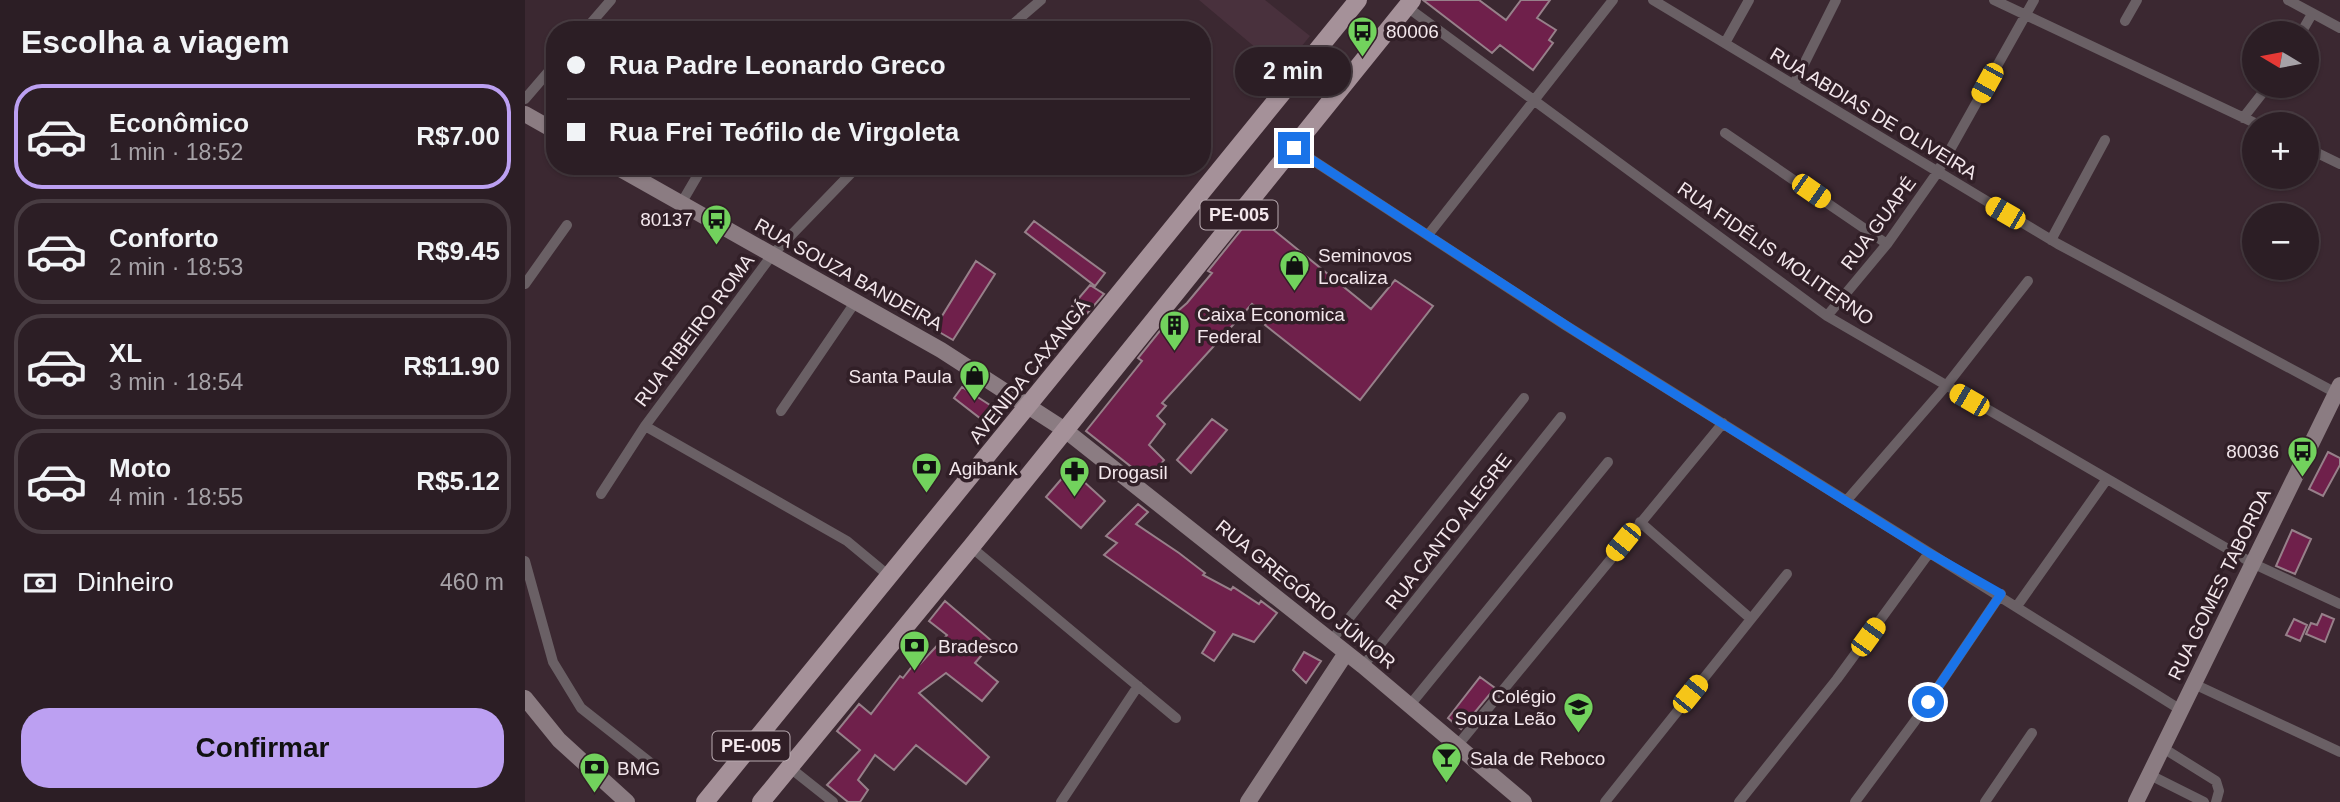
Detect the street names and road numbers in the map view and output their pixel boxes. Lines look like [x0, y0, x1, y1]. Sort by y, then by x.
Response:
street label: RUA ABDIAS DE OLIVEIRA [1767, 43, 1981, 184]
street label: RUA GUAPÉ [1837, 173, 1920, 274]
street label: RUA FIDÉLIS MOLITERNO [1674, 178, 1878, 329]
road number: PE-005 [1201, 200, 1277, 230]
street label: RUA SOUZA BANDEIRA [751, 214, 946, 335]
street label: RUA RIBEIRO ROMA [630, 250, 759, 410]
street label: AVENIDA CAXANGÁ [965, 295, 1094, 448]
street label: RUA CANTO ALEGRE [1381, 449, 1516, 613]
street label: RUA GOMES TABORDA [2164, 485, 2275, 683]
street label: RUA GREGÓRIO JÚNIOR [1212, 515, 1400, 673]
road number: PE-005 [713, 732, 789, 760]

